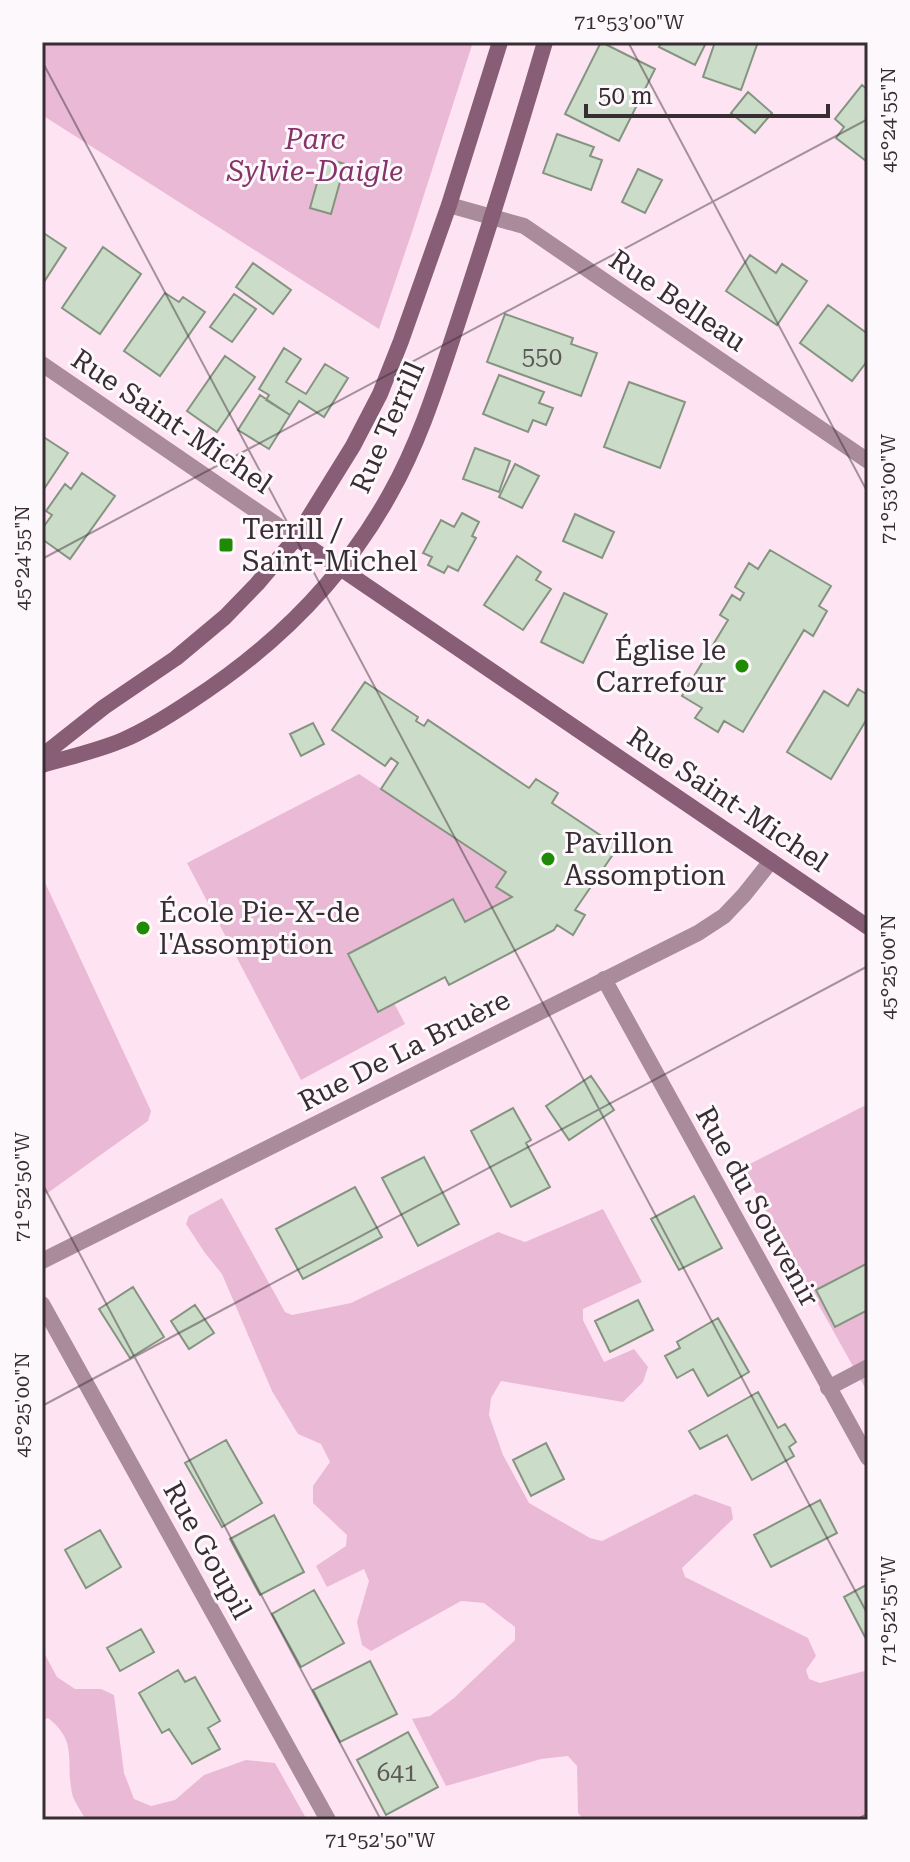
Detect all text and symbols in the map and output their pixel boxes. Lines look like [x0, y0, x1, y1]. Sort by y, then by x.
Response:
text: 71°53'00"W [574, 10, 685, 34]
text: 45°24'55"N [876, 67, 900, 173]
scale bar [586, 68, 828, 118]
text: 50 m [598, 82, 653, 110]
park label: Parc Sylvie-Daigle [226, 123, 403, 188]
street label: Rue Belleau [603, 243, 752, 358]
street label: Rue Saint-Michel [65, 342, 278, 501]
house number: 550 [522, 343, 562, 371]
street label: Rue Terrill [344, 356, 431, 498]
text: 71°53'00"W [876, 433, 900, 544]
text: 45°24'55"N [10, 505, 34, 611]
place label: Terrill / Saint-Michel [242, 513, 418, 578]
marker: Terrill / Saint-Michel [217, 536, 235, 554]
place label: Église le Carrefour [596, 633, 726, 699]
marker: Église le Carrefour [733, 657, 751, 675]
street label: Rue Saint-Michel [621, 720, 834, 879]
place label: Pavillon Assomption [564, 827, 726, 892]
marker: Pavillon Assomption [539, 850, 557, 868]
place label: École Pie-X-de l'Assomption [159, 895, 360, 961]
text: 45°25'00"N [876, 914, 900, 1020]
marker: École Pie-X-de l'Assomption [134, 919, 152, 937]
street label: Rue De La Bruère [293, 983, 515, 1118]
street label: Rue du Souvenir [689, 1101, 826, 1312]
text: 71°52'50"W [10, 1131, 34, 1242]
text: 45°25'00"N [10, 1352, 34, 1458]
street label: Rue Goupil [156, 1476, 259, 1625]
text: 71°52'55"W [876, 1555, 900, 1666]
house number: 641 [377, 1759, 417, 1787]
text: 71°52'50"W [325, 1828, 436, 1852]

